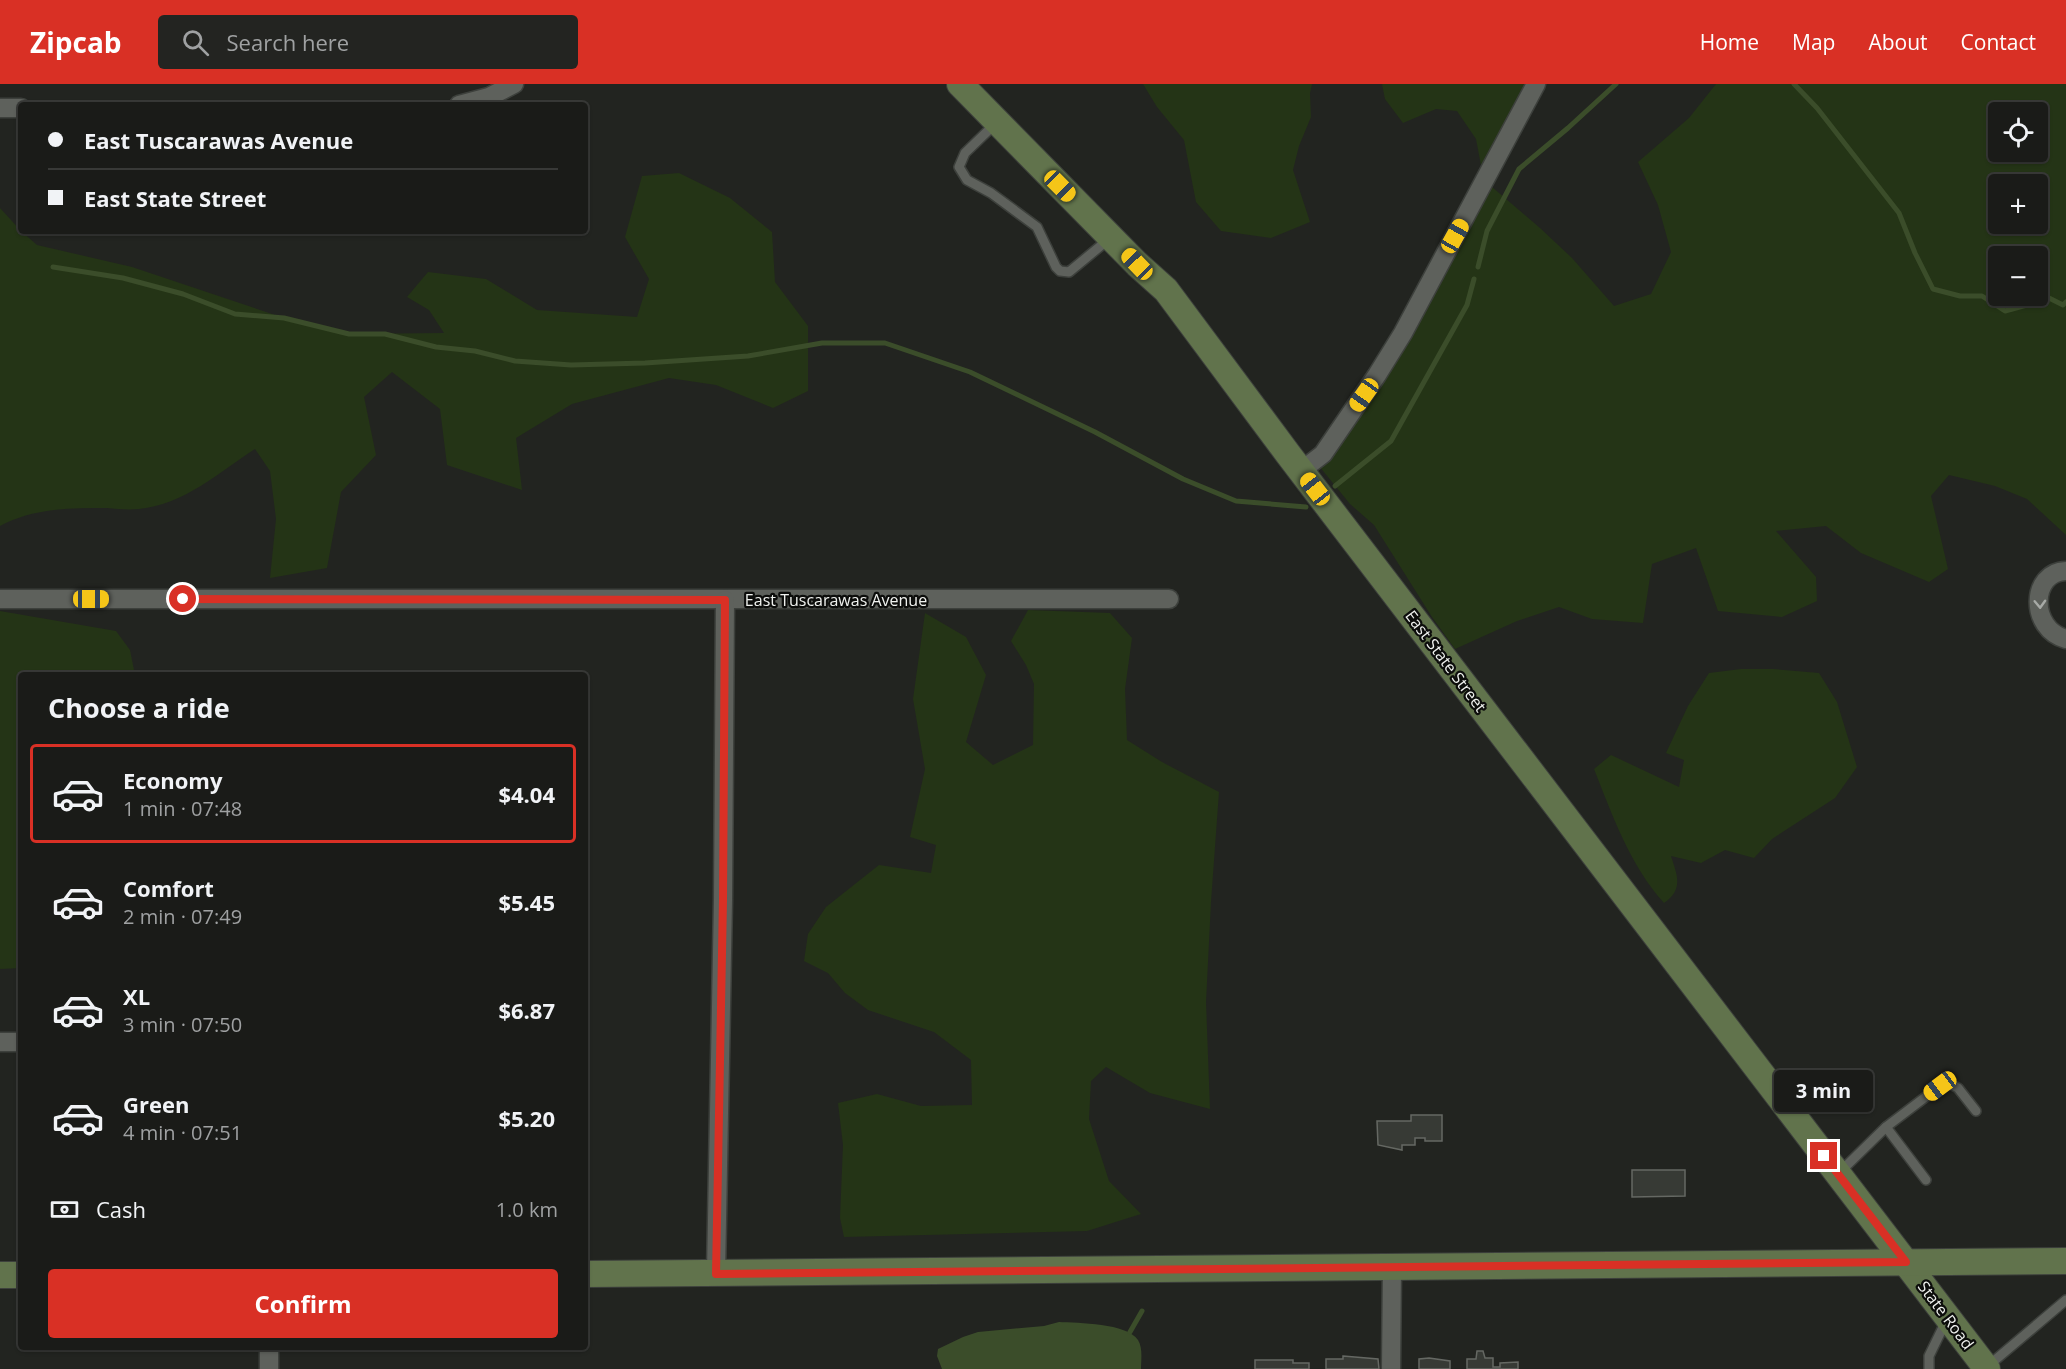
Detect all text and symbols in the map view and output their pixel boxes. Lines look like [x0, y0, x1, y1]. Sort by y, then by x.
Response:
search box [158, 15, 578, 69]
text: Zipcab [30, 23, 122, 61]
icon: search [179, 26, 212, 59]
text: Search here [227, 27, 349, 57]
text: Home [1700, 28, 1759, 56]
text: Map [1792, 28, 1835, 56]
text: About [1868, 28, 1928, 56]
text: Contact [1961, 28, 2036, 56]
map controls [1988, 102, 2048, 306]
button: locate [1988, 102, 2048, 162]
text: East Tuscarawas Avenue [84, 125, 353, 155]
car [1041, 167, 1079, 205]
button: + [1988, 174, 2048, 234]
text: East State Street [84, 183, 266, 213]
car [1438, 216, 1472, 256]
car [1118, 245, 1156, 283]
button: − [1988, 246, 2048, 306]
car [1346, 375, 1382, 415]
car [1297, 469, 1333, 509]
route start [169, 585, 196, 612]
street label: East Tuscarawas Avenue [745, 589, 927, 611]
car [73, 590, 109, 608]
one-way arrow [2033, 600, 2046, 609]
street label: East State Street [1400, 606, 1492, 717]
text: Choose a ride [48, 689, 230, 726]
text: Economy [123, 765, 222, 795]
icon: car [51, 767, 105, 821]
text: $4.04 [498, 779, 555, 809]
text: 1 min · 07:48 [123, 795, 242, 822]
text: Comfort [123, 873, 214, 903]
icon: car [51, 875, 105, 929]
text: $5.45 [498, 887, 555, 917]
text: 2 min · 07:49 [123, 903, 242, 930]
text: XL [123, 981, 150, 1011]
icon: car [51, 983, 105, 1037]
text: $6.87 [498, 995, 555, 1025]
text: 3 min · 07:50 [123, 1011, 242, 1038]
car [1920, 1068, 1960, 1104]
callout: 3 min [1774, 1069, 1874, 1111]
text: 3 min [1796, 1077, 1851, 1104]
text: Green [123, 1089, 189, 1119]
icon: car [51, 1091, 105, 1145]
text: $5.20 [498, 1103, 555, 1133]
text: 4 min · 07:51 [123, 1119, 242, 1146]
route end [1810, 1142, 1837, 1169]
icon: cash [48, 1193, 81, 1226]
text: Cash [96, 1194, 146, 1224]
text: 1.0 km [496, 1196, 558, 1223]
button: Confirm [48, 1269, 558, 1338]
street label: State Road [1913, 1276, 1979, 1354]

